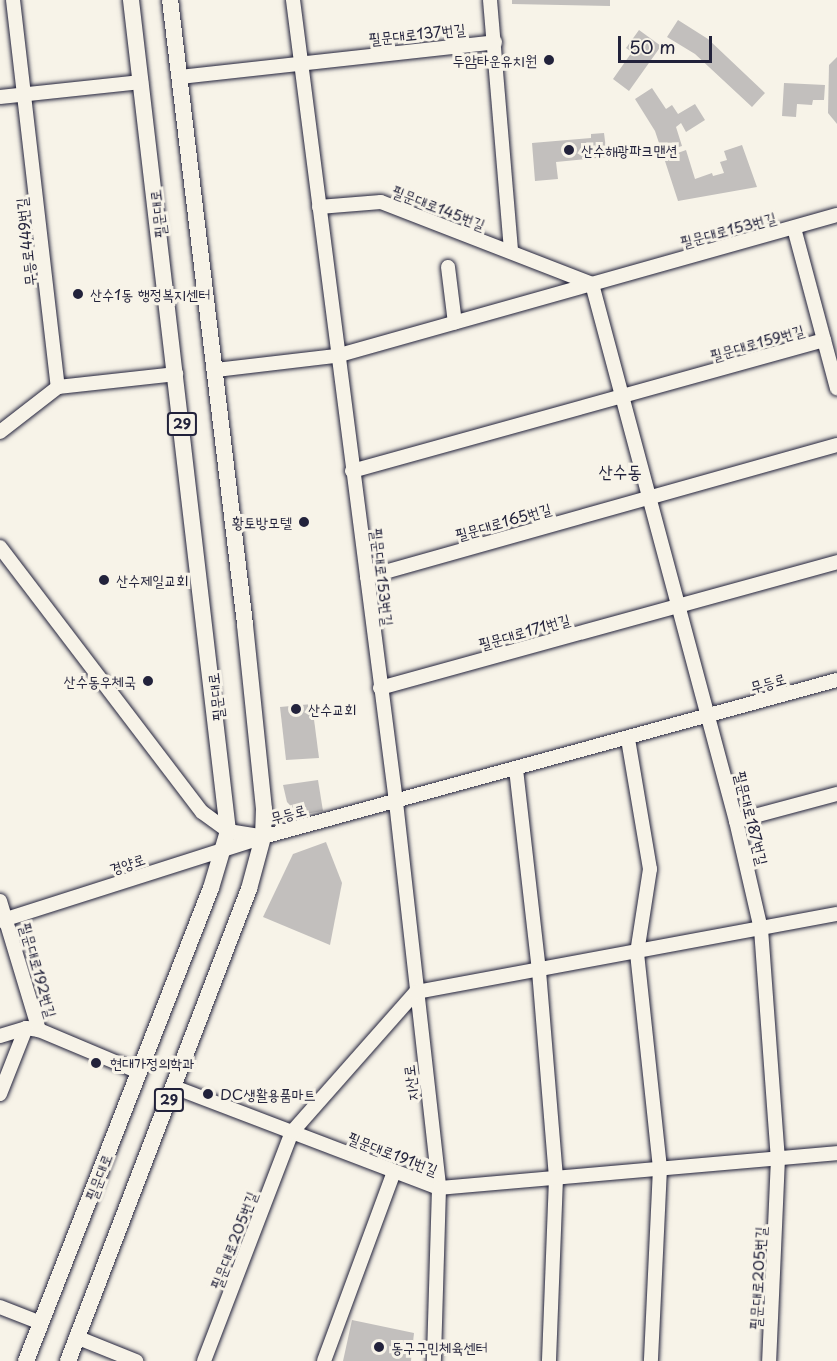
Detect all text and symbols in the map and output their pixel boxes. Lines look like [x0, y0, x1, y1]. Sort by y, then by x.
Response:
street label: 필문대로137번길 [368, 19, 466, 47]
scale bar [621, 24, 716, 62]
text: 50 m [629, 33, 676, 60]
place label: 두암타운유치원 [453, 51, 537, 69]
marker: 두암타운유치원 [542, 53, 556, 67]
place label: 산수해광파크맨션 [581, 141, 678, 159]
marker: 산수해광파크맨션 [562, 143, 576, 157]
street label: 필문대로145번길 [390, 181, 488, 233]
street label: 필문대로 [145, 189, 169, 239]
street label: 무등로449번길 [11, 197, 39, 287]
street label: 필문대로153번길 [678, 208, 778, 250]
place label: 산수1동 행정복지센터 [90, 285, 210, 303]
marker: 산수1동 행정복지센터 [71, 287, 85, 301]
street label: 필문대로159번길 [708, 320, 806, 364]
road number: 29 [166, 413, 198, 435]
district label: 산수동 [598, 460, 642, 482]
street label: 필문대로165번길 [453, 499, 553, 543]
place label: 황토방모텔 [232, 513, 292, 531]
marker: 황토방모텔 [297, 515, 311, 529]
street label: 필문대로153번길 [368, 527, 398, 627]
place label: 산수제일교회 [116, 571, 188, 589]
marker: 산수제일교회 [97, 573, 111, 587]
street label: 필문대로171번길 [476, 609, 572, 653]
street label: 무등로 [748, 668, 788, 696]
place label: 산수동우체국 [64, 672, 136, 690]
street label: 필문대로 [203, 672, 227, 722]
marker: 산수동우체국 [141, 674, 155, 688]
place label: 산수교회 [308, 700, 356, 718]
marker: 산수교회 [289, 702, 303, 716]
street label: 필문대로187번길 [732, 769, 772, 867]
street label: 무등로 [268, 800, 308, 826]
street label: 경양로 [107, 849, 147, 877]
street label: 필문대로192번길 [17, 920, 61, 1020]
marker: 현대가정의학과 [87, 1054, 105, 1072]
place label: 현대가정의학과 [110, 1054, 194, 1072]
street label: 지산로 [399, 1064, 421, 1102]
place label: DC생활용품마트 [220, 1085, 316, 1103]
marker: DC생활용품마트 [201, 1087, 215, 1101]
road number: 29 [152, 1089, 186, 1111]
street label: 필문대로191번길 [346, 1128, 440, 1178]
street label: 필문대로 [81, 1151, 115, 1203]
street label: 필문대로205번길 [206, 1189, 260, 1291]
street label: 필문대로205번길 [745, 1226, 769, 1330]
place label: 동구구민체육센터 [391, 1338, 488, 1356]
marker: 동구구민체육센터 [372, 1340, 386, 1354]

